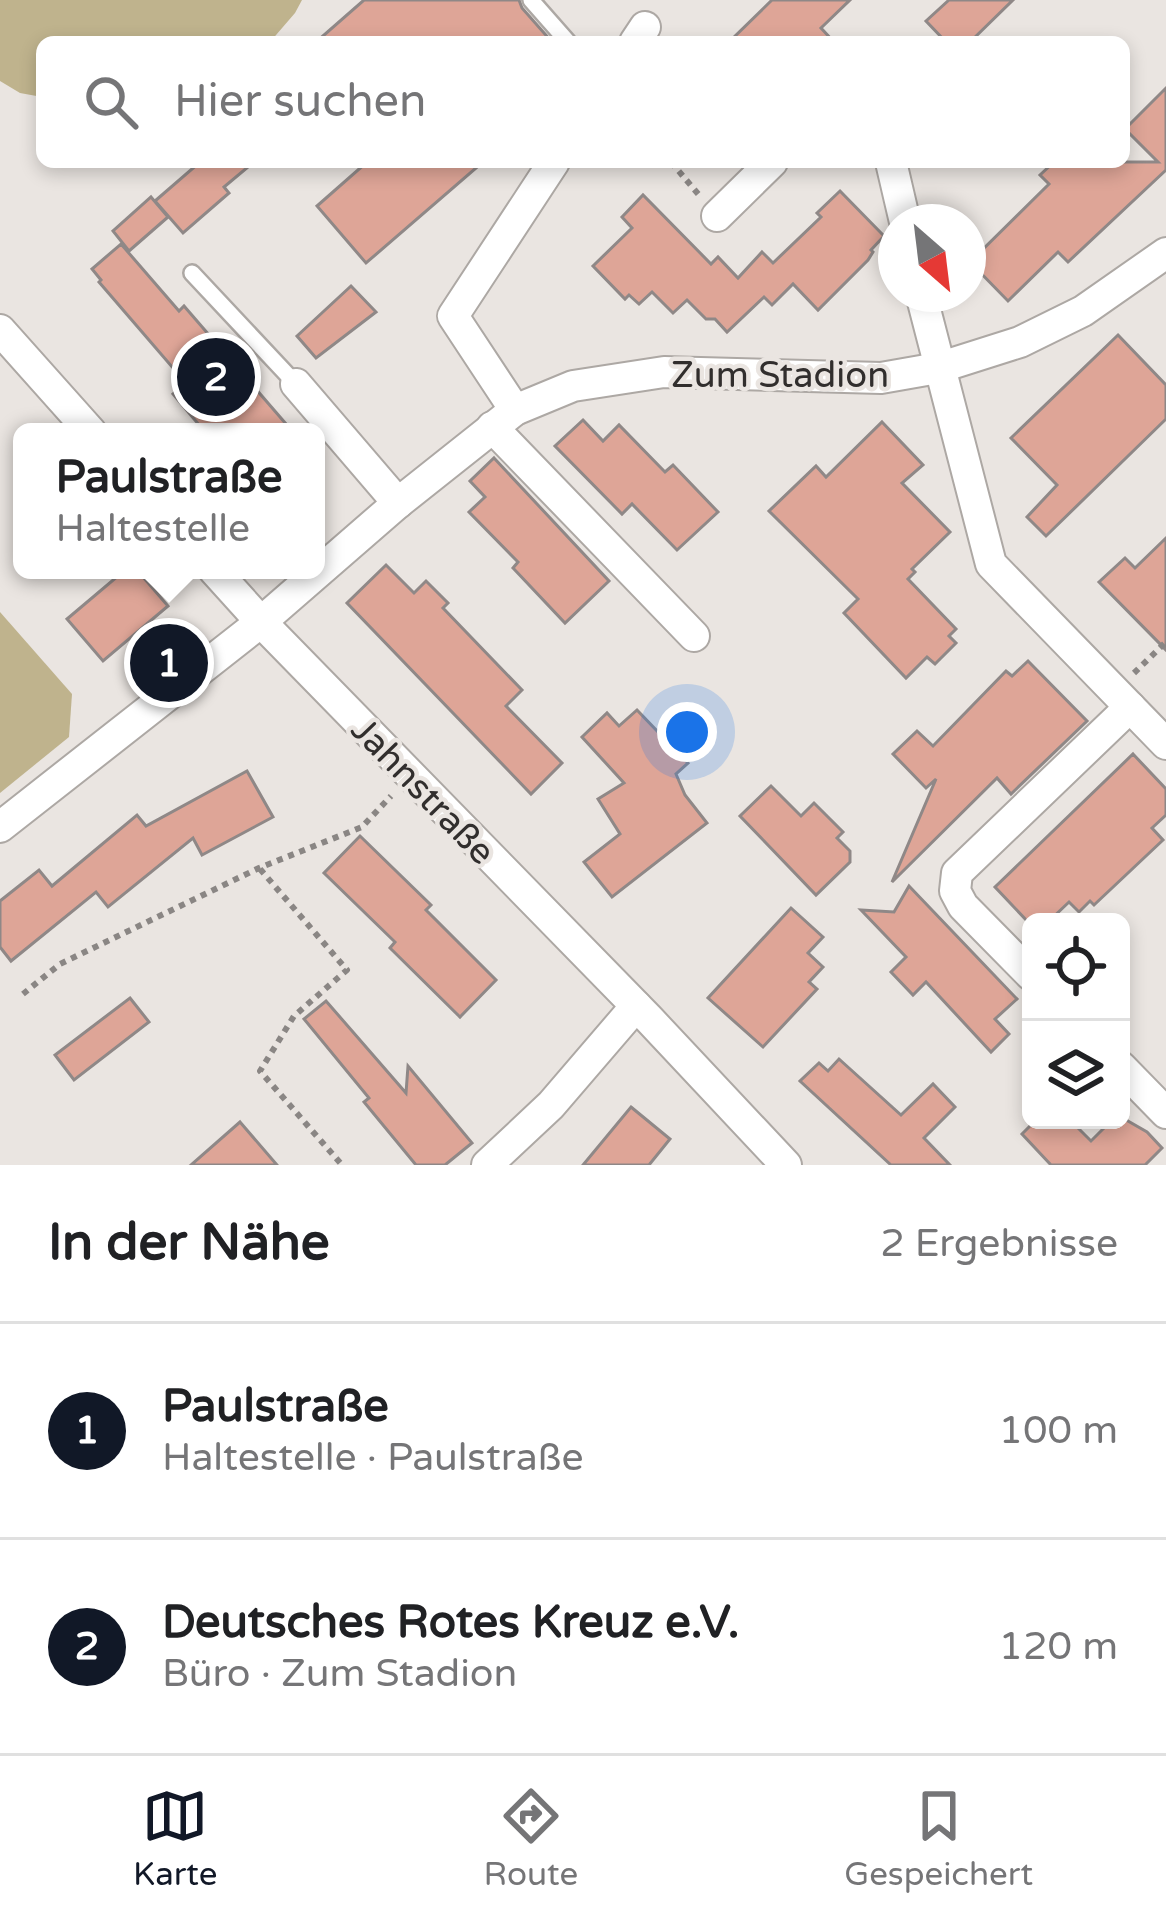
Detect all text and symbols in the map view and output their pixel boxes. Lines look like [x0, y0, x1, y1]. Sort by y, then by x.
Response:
search box [36, 36, 1130, 168]
icon: search [78, 69, 144, 135]
text: Hier suchen [174, 75, 426, 129]
north arrow [878, 204, 986, 312]
pin: 2 [177, 332, 255, 422]
street label: Zum Stadion [671, 354, 889, 397]
popup [13, 423, 325, 579]
text: Paulstraße [56, 451, 282, 505]
text: Haltestelle [56, 505, 250, 552]
pin: 1 [130, 618, 208, 708]
your location [657, 702, 717, 762]
street label: Jahnstraße [342, 708, 504, 874]
map controls [1022, 913, 1130, 1129]
button: locate [1022, 913, 1130, 1021]
button: layers [1022, 1021, 1130, 1129]
text: In der Nähe [48, 1212, 330, 1274]
text: 2 Ergebnisse [880, 1220, 1118, 1267]
text: Paulstraße [162, 1380, 389, 1434]
text: 1 [75, 1407, 99, 1454]
text: 100 m [999, 1407, 1118, 1454]
text: Haltestelle · Paulstraße [162, 1434, 583, 1481]
text: Deutsches Rotes Kreuz e.V. [162, 1596, 740, 1650]
text: 2 [75, 1623, 99, 1670]
text: 120 m [999, 1623, 1118, 1670]
text: Büro · Zum Stadion [162, 1650, 517, 1697]
tab: Karte [133, 1783, 217, 1894]
tab: Route [483, 1783, 578, 1894]
tab: Gespeichert [844, 1783, 1033, 1894]

